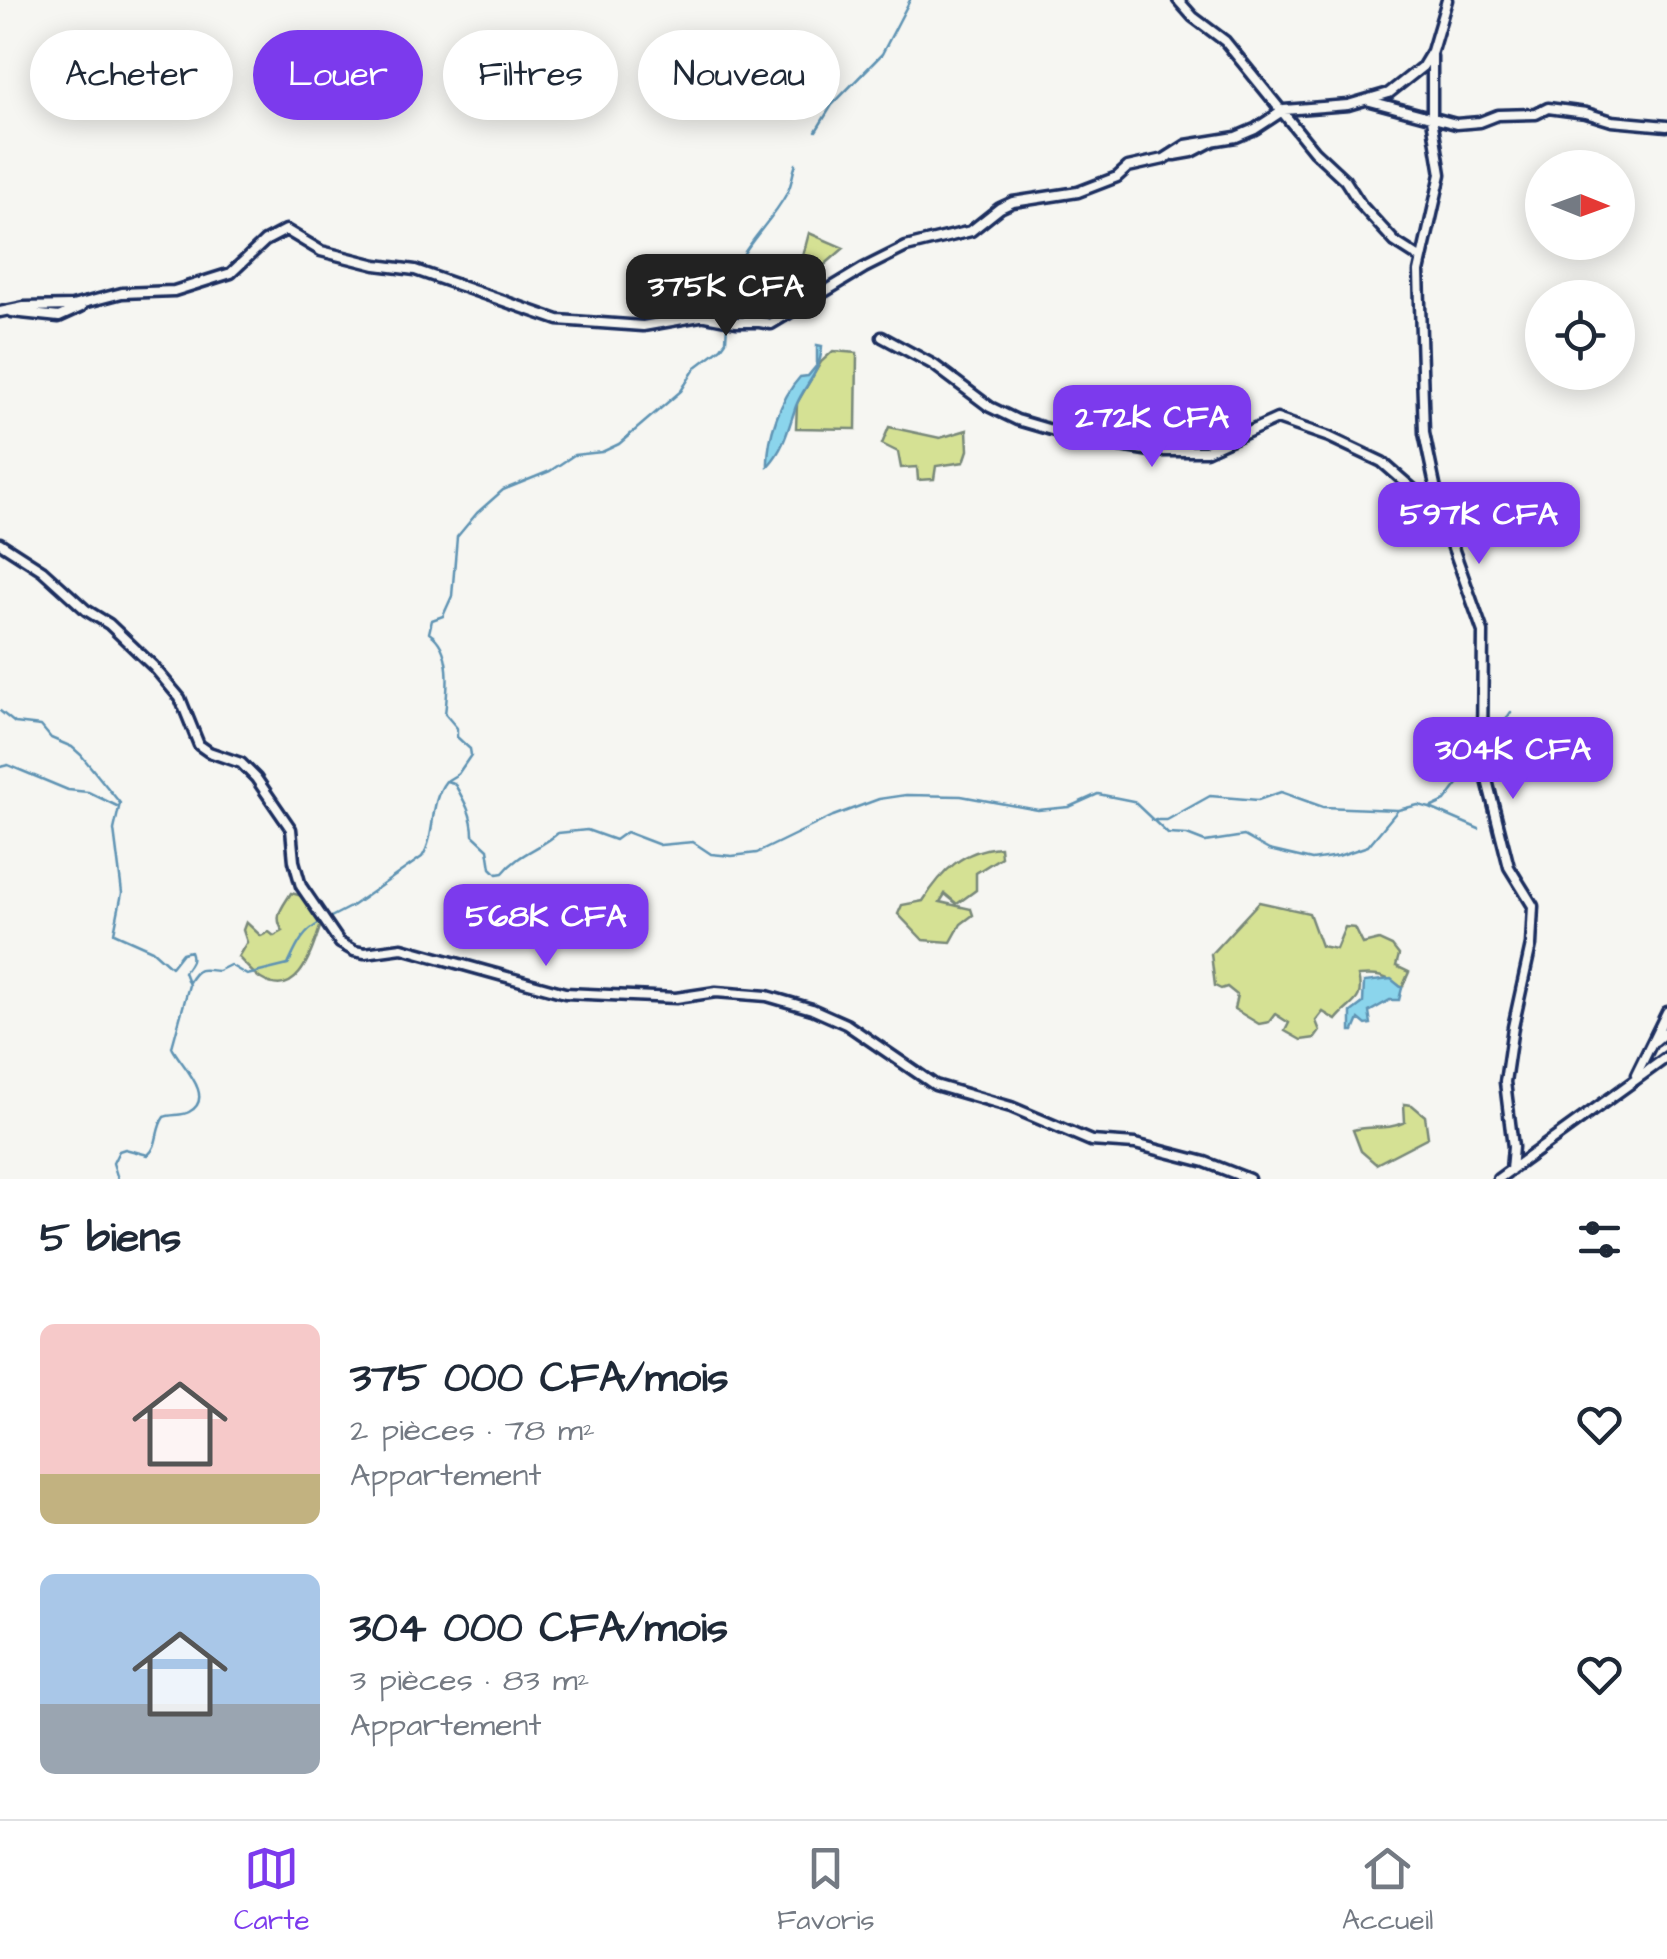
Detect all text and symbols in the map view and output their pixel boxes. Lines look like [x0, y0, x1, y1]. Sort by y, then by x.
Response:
chip: Acheter [30, 30, 233, 120]
chip: Louer [253, 30, 423, 120]
chip: Filtres [443, 30, 618, 120]
chip: Nouveau [638, 30, 840, 120]
north arrow [1525, 150, 1635, 260]
map controls [1525, 150, 1635, 390]
pin: 375K CFA [623, 254, 829, 339]
text: 375K CFA [648, 264, 804, 309]
button: locate [1525, 280, 1635, 390]
pin: 272K CFA [1049, 385, 1255, 470]
text: 272K CFA [1075, 395, 1229, 440]
pin: 597K CFA [1376, 482, 1582, 567]
text: 597K CFA [1400, 492, 1558, 537]
pin: 304K CFA [1410, 717, 1616, 802]
text: 304K CFA [1435, 727, 1591, 772]
pin: 568K CFA [443, 884, 649, 969]
text: 568K CFA [466, 894, 626, 939]
text: 5 biens [40, 1210, 181, 1268]
icon: filters [1572, 1212, 1627, 1267]
text: 375 000 CFA/mois [350, 1350, 729, 1408]
icon: home [120, 1364, 240, 1484]
icon: heart [1572, 1397, 1627, 1452]
text: 2 pièces · 78 m² [350, 1408, 595, 1453]
text: Appartement [350, 1453, 541, 1498]
text: 304 000 CFA/mois [350, 1600, 728, 1658]
icon: home [120, 1614, 240, 1734]
icon: heart [1572, 1647, 1627, 1702]
text: 3 pièces · 83 m² [350, 1658, 590, 1703]
text: Appartement [350, 1703, 541, 1748]
tab: Carte [234, 1841, 310, 1940]
tab: Favoris [777, 1841, 875, 1940]
tab: Accueil [1342, 1841, 1433, 1940]

